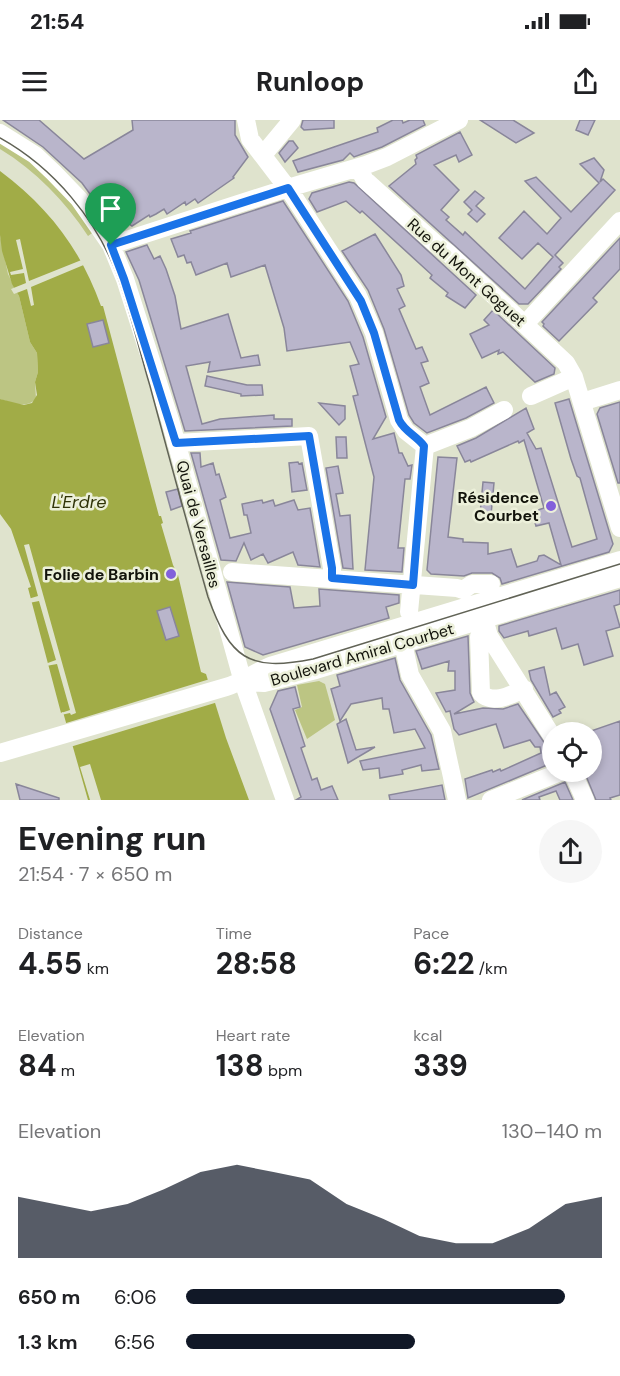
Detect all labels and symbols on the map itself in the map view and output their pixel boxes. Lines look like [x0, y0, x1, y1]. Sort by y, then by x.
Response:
pin [85, 183, 136, 245]
street label: Rue du Mont Goguet [403, 214, 530, 331]
street label: Quai de Versailles [171, 458, 226, 590]
place label: Résidence Courbet [458, 487, 539, 526]
water label: L'Erdre [52, 490, 106, 514]
marker: Résidence Courbet [544, 499, 558, 513]
place label: Folie de Barbin [44, 564, 159, 585]
marker: Folie de Barbin [164, 567, 178, 581]
street label: Boulevard Amiral Courbet [268, 618, 456, 691]

